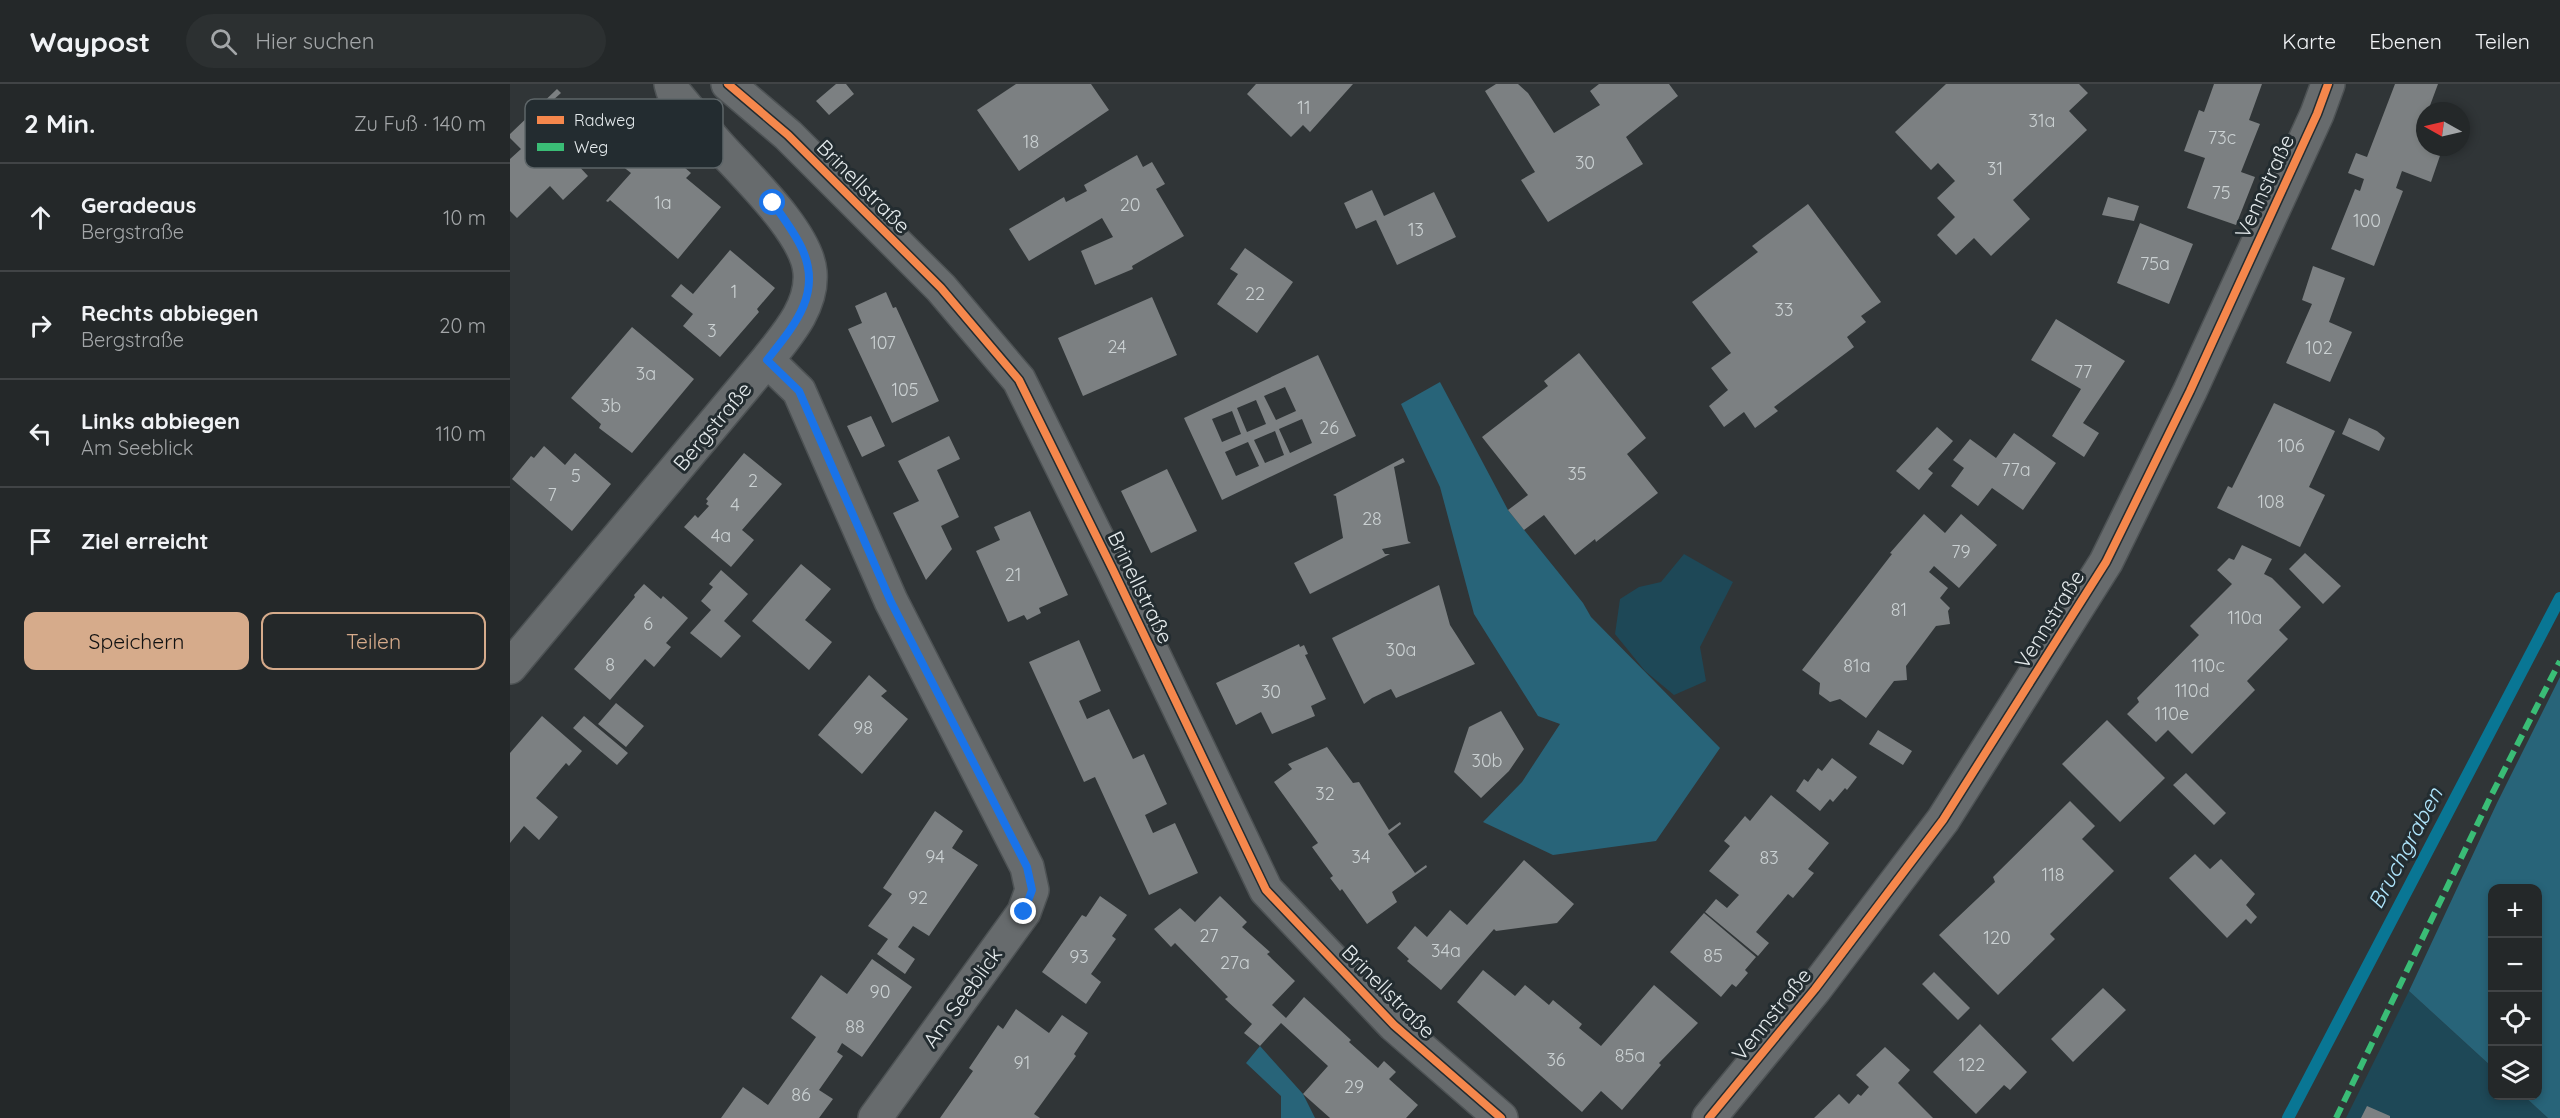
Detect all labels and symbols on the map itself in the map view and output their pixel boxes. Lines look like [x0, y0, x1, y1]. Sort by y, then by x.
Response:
house number: 11 [1297, 96, 1311, 119]
legend [525, 99, 723, 168]
north arrow [2416, 102, 2470, 156]
house number: 31a [2029, 109, 2056, 132]
text: Radweg [574, 110, 635, 130]
house number: 73c [2208, 126, 2236, 149]
house number: 18 [1023, 130, 1039, 153]
street label: Vennstraße [2229, 130, 2299, 242]
street label: Brinellstraße [812, 134, 916, 238]
text: Weg [574, 137, 608, 157]
house number: 30 [1575, 151, 1595, 174]
house number: 31 [1987, 157, 2003, 180]
house number: 75 [2211, 181, 2231, 204]
route start [759, 189, 785, 215]
house number: 1a [654, 191, 672, 214]
house number: 20 [1120, 193, 1140, 216]
house number: 100 [2353, 209, 2381, 232]
house number: 13 [1408, 218, 1424, 241]
house number: 75a [2140, 252, 2170, 275]
house number: 1 [731, 280, 737, 303]
house number: 22 [1245, 282, 1265, 305]
house number: 33 [1775, 298, 1793, 321]
house number: 3 [707, 319, 717, 342]
house number: 107 [870, 331, 896, 354]
house number: 24 [1107, 335, 1127, 358]
house number: 102 [2305, 336, 2333, 359]
house number: 77 [2074, 360, 2092, 383]
house number: 3a [636, 362, 656, 385]
street label: Bergstraße [667, 376, 757, 476]
house number: 105 [891, 378, 919, 401]
house number: 3b [601, 394, 621, 417]
house number: 26 [1319, 416, 1339, 439]
house number: 106 [2277, 434, 2305, 457]
house number: 77a [2001, 458, 2031, 481]
house number: 35 [1567, 462, 1587, 485]
house number: 5 [571, 464, 581, 487]
house number: 2 [748, 469, 758, 492]
house number: 7 [547, 483, 557, 506]
house number: 108 [2257, 490, 2285, 513]
house number: 4 [730, 493, 740, 516]
house number: 28 [1362, 507, 1382, 530]
house number: 4a [711, 524, 731, 547]
street label: Brinellstraße [1103, 526, 1179, 648]
house number: 79 [1951, 540, 1971, 563]
house number: 21 [1005, 563, 1021, 586]
street label: Vennstraße [2008, 565, 2090, 673]
house number: 81 [1891, 598, 1907, 621]
house number: 110a [2228, 606, 2262, 629]
house number: 6 [643, 612, 653, 635]
house number: 30a [1385, 638, 1417, 661]
house number: 8 [605, 653, 615, 676]
house number: 81a [1843, 654, 1871, 677]
house number: 110c [2191, 654, 2225, 677]
house number: 110d [2174, 679, 2210, 702]
house number: 30 [1261, 680, 1281, 703]
house number: 110e [2155, 702, 2189, 725]
house number: 98 [853, 716, 873, 739]
house number: 30b [1471, 749, 1503, 772]
house number: 32 [1315, 782, 1335, 805]
water label: Bruchgraben [2361, 782, 2449, 913]
house number: 94 [925, 845, 945, 868]
house number: 34 [1352, 845, 1370, 868]
house number: 83 [1759, 846, 1779, 869]
house number: 118 [2041, 863, 2065, 886]
house number: 92 [908, 886, 928, 909]
route end [1010, 898, 1036, 924]
house number: 27 [1200, 924, 1218, 947]
house number: 120 [1983, 926, 2011, 949]
street label: Brinellstraße [1337, 939, 1441, 1043]
house number: 34a [1431, 939, 1461, 962]
street label: Am Seeblick [917, 942, 1007, 1052]
house number: 85 [1703, 944, 1723, 967]
house number: 93 [1069, 945, 1089, 968]
house number: 27a [1220, 951, 1250, 974]
street label: Vennstraße [1726, 962, 1816, 1066]
house number: 90 [870, 980, 890, 1003]
house number: 88 [845, 1015, 865, 1038]
house number: 85a [1615, 1044, 1645, 1067]
house number: 36 [1546, 1048, 1566, 1071]
house number: 91 [1014, 1051, 1030, 1074]
house number: 122 [1959, 1053, 1985, 1076]
house number: 29 [1344, 1075, 1364, 1098]
house number: 86 [791, 1083, 811, 1106]

